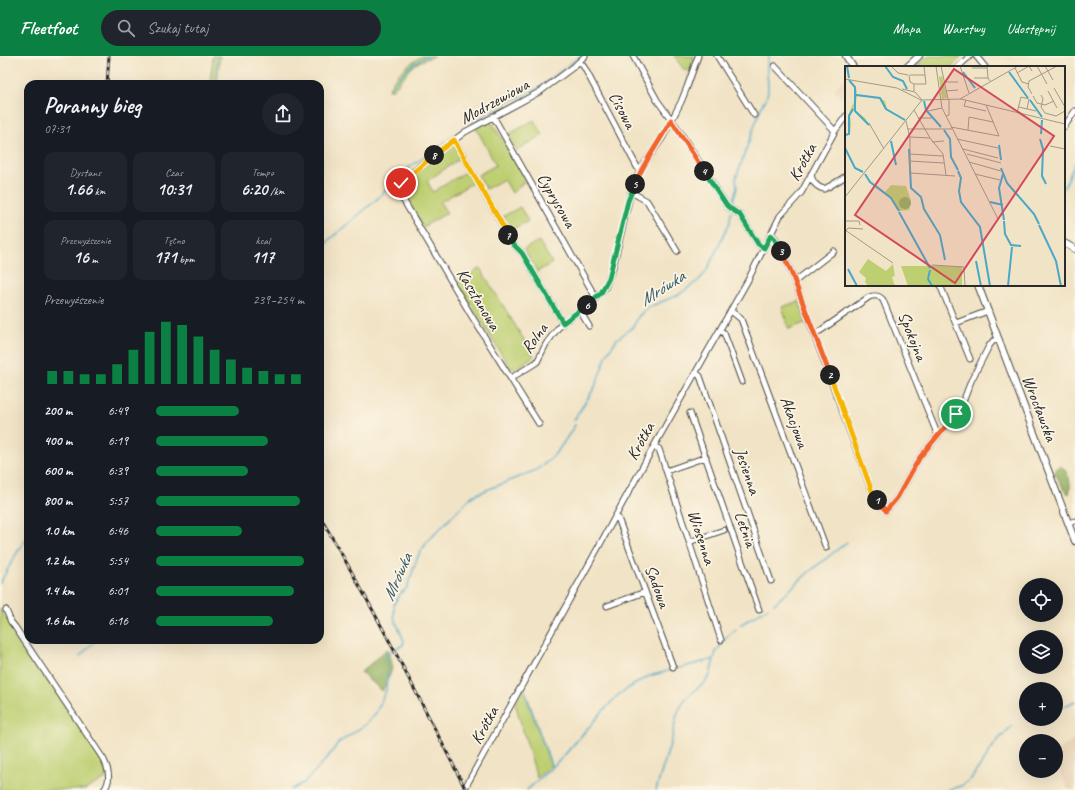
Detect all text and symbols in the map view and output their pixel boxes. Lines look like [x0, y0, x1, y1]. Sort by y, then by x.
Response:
search box [101, 10, 381, 46]
text: Fleetfoot [20, 16, 77, 40]
icon: search [115, 17, 137, 39]
text: Szukaj tutaj [147, 19, 208, 38]
text: Mapa [893, 20, 920, 37]
text: Warstwy [942, 20, 985, 37]
text: Udostępnij [1007, 20, 1055, 37]
inset map [845, 66, 1065, 286]
street label: Modrzewiowa [456, 73, 533, 129]
street label: Cisowa [604, 88, 642, 134]
text: Poranny bieg [44, 92, 141, 120]
button: share [262, 93, 304, 135]
text: 07:31 [44, 121, 70, 137]
street label: Krótka [784, 138, 822, 185]
pin: 8 [424, 145, 444, 165]
text: 8 [432, 148, 436, 162]
pin: 4 [694, 161, 714, 181]
text: 4 [702, 164, 706, 178]
text: Dystans [70, 165, 101, 179]
text: Czas [165, 165, 183, 179]
text: Tempo [252, 165, 274, 179]
pin [384, 166, 418, 200]
street label: Cyprysowa [533, 169, 581, 232]
icon: check [390, 172, 412, 194]
pin: 5 [625, 174, 645, 194]
text: 5 [633, 177, 637, 191]
text: 1.66 [65, 179, 92, 200]
text: 10:31 [157, 179, 191, 200]
text: 6:20 [241, 179, 267, 200]
text: km [92, 184, 106, 198]
text: /km [267, 184, 285, 198]
pin: 7 [498, 225, 518, 245]
text: 7 [506, 228, 510, 242]
text: Przewyższenie [60, 233, 111, 247]
text: Tętno [163, 233, 185, 247]
text: kcal [255, 233, 270, 247]
pin: 3 [771, 241, 791, 261]
text: 3 [779, 244, 783, 258]
text: 16 [73, 247, 89, 268]
text: 171 [154, 247, 177, 268]
text: 117 [251, 247, 274, 268]
text: m [89, 252, 98, 266]
text: bpm [177, 252, 194, 266]
street label: Kasztanowa [452, 264, 506, 335]
water label: Mrówka [635, 264, 691, 311]
text: Przewyższenie [44, 292, 104, 308]
text: 239–254 m [253, 292, 304, 308]
pin: 6 [577, 295, 597, 315]
text: 6 [584, 298, 590, 312]
street label: Spokojna [893, 309, 933, 366]
street label: Rolna [516, 318, 553, 358]
pin: 2 [820, 365, 840, 385]
text: 2 [828, 368, 832, 382]
street label: Wrocławska [1017, 372, 1062, 445]
street label: Akacjowa [776, 394, 814, 453]
pin [939, 397, 973, 431]
text: 200 m [44, 403, 72, 419]
text: 6:49 [108, 403, 128, 419]
icon: arrive [945, 403, 967, 425]
street label: Krótka [622, 417, 660, 464]
text: 400 m [44, 433, 72, 449]
text: 6:19 [108, 433, 128, 449]
street label: Jesienna [729, 444, 766, 499]
text: 600 m [44, 463, 72, 479]
text: 6:39 [108, 463, 128, 479]
pin: 1 [867, 490, 887, 510]
text: 800 m [44, 493, 72, 509]
text: 5:57 [108, 493, 128, 509]
text: 1 [875, 493, 879, 507]
street label: Wiosenna [683, 507, 721, 569]
street label: Letnia [730, 509, 762, 552]
text: 1.0 km [44, 523, 74, 539]
text: 6:46 [108, 523, 128, 539]
water label: Mrówka [377, 548, 418, 604]
text: 1.2 km [44, 553, 74, 569]
text: 5:54 [108, 553, 128, 569]
street label: Sadowa [640, 562, 676, 612]
map controls [1019, 578, 1063, 778]
button: locate [1019, 578, 1063, 622]
text: 1.4 km [44, 583, 74, 599]
text: 6:01 [108, 583, 128, 599]
text: 1.6 km [44, 613, 75, 629]
text: 6:16 [108, 613, 128, 629]
button: layers [1019, 630, 1063, 674]
button: + [1019, 682, 1063, 726]
street label: Krótka [466, 701, 504, 748]
button: − [1019, 734, 1063, 778]

